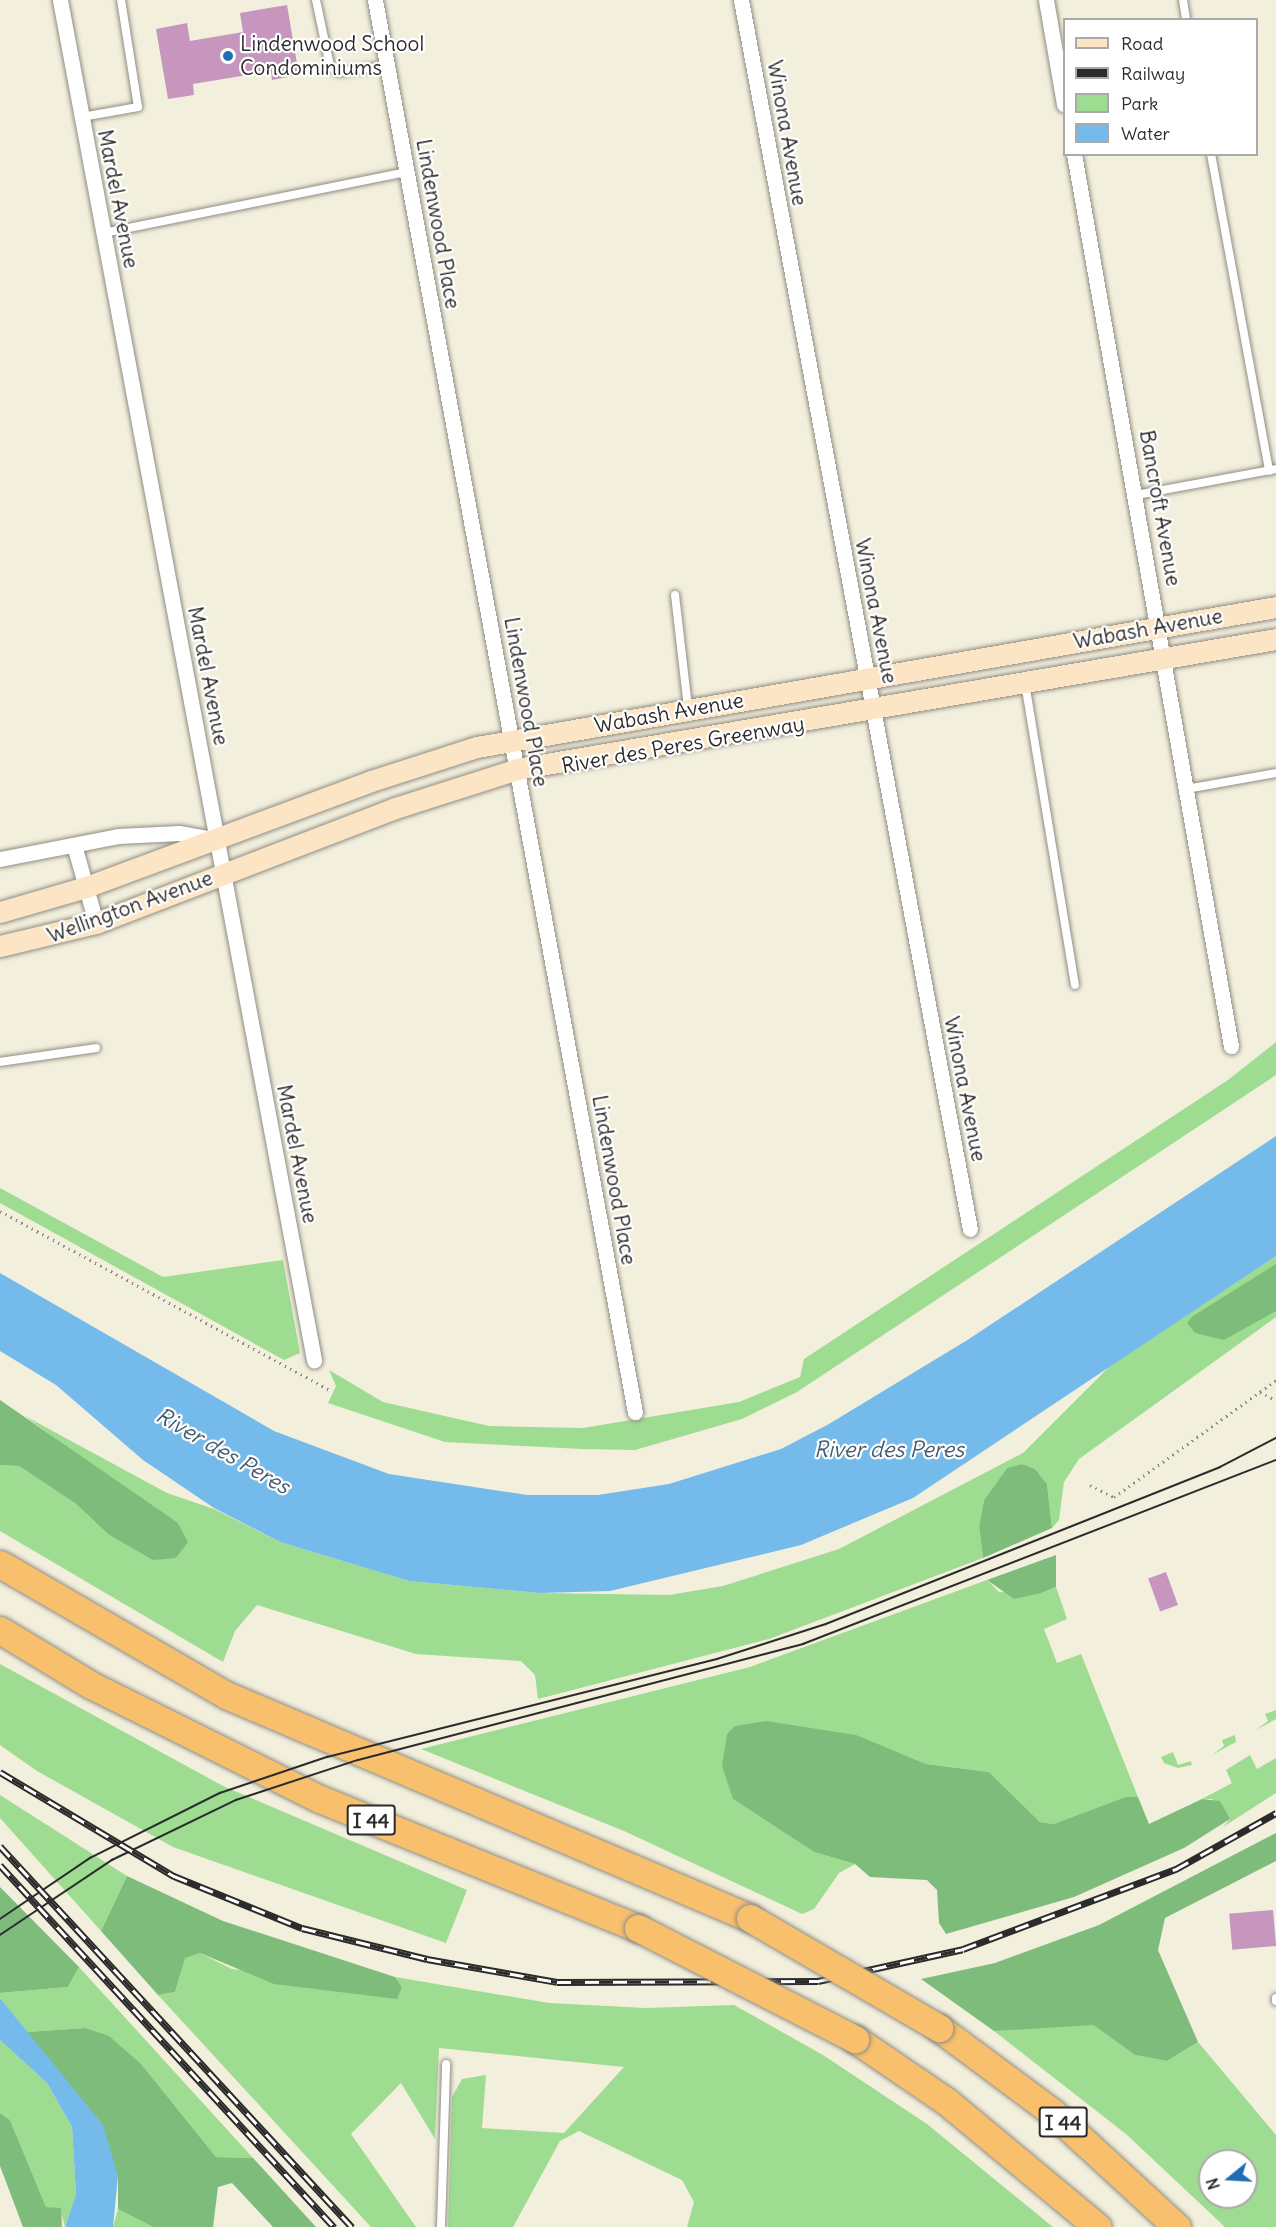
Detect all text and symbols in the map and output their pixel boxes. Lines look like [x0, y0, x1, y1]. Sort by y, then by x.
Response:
legend [1063, 18, 1258, 156]
place label: Lindenwood School Condominiums [240, 31, 424, 81]
text: Road [1121, 32, 1163, 55]
marker: Lindenwood School Condominiums [221, 49, 235, 63]
street label: Winona Avenue [762, 58, 812, 208]
text: Railway [1121, 62, 1185, 85]
text: Park [1121, 92, 1158, 115]
text: Water [1121, 122, 1170, 145]
street label: Mardel Avenue [92, 127, 144, 271]
street label: Lindenwood Place [411, 137, 465, 311]
street label: Bancroft Avenue [1134, 428, 1186, 588]
street label: Winona Avenue [850, 536, 902, 686]
street label: Wabash Avenue [1071, 603, 1225, 655]
street label: Mardel Avenue [182, 604, 234, 748]
street label: Lindenwood Place [499, 615, 553, 789]
street label: Wabash Avenue [592, 687, 746, 739]
street label: River des Peres Greenway [560, 711, 806, 779]
street label: Wellington Avenue [44, 865, 216, 949]
street label: Winona Avenue [939, 1014, 991, 1164]
street label: Mardel Avenue [271, 1082, 323, 1226]
street label: Lindenwood Place [587, 1093, 641, 1267]
water label: River des Peres [151, 1402, 295, 1500]
water label: River des Peres [814, 1437, 964, 1463]
road number: I 44 [346, 1803, 397, 1837]
road number: I 44 [1038, 2105, 1088, 2139]
north arrow [1198, 2149, 1258, 2209]
text: N [1202, 2176, 1224, 2192]

